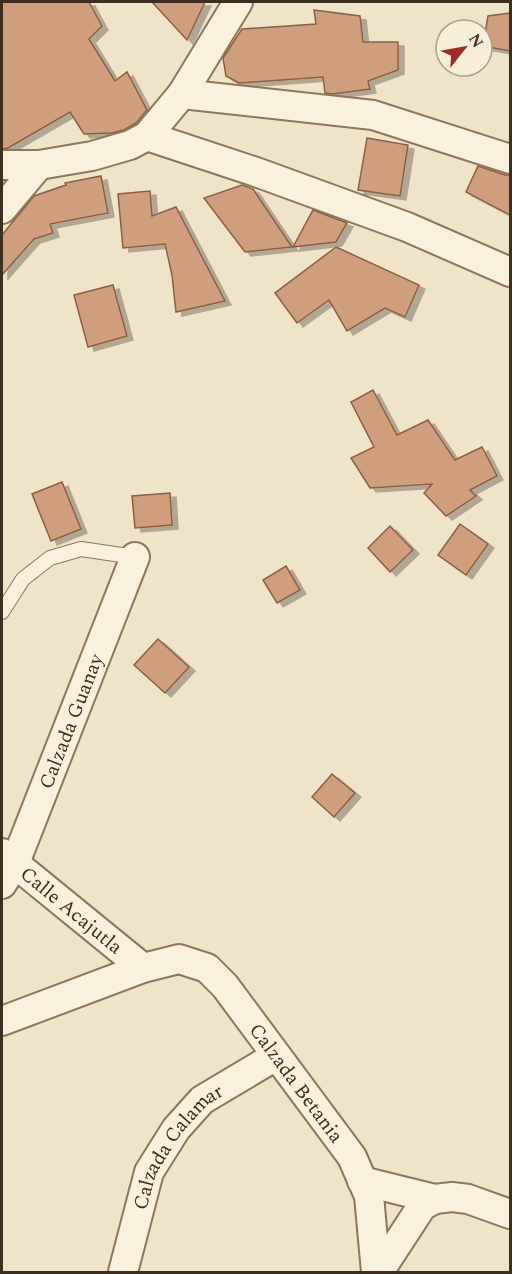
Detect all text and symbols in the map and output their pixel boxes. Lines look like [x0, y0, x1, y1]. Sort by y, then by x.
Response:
north arrow [434, 18, 494, 78]
text: N [462, 29, 490, 53]
street label: Calzada Guanay [32, 648, 112, 793]
street label: Calle Acajutla [13, 860, 129, 962]
street label: Calzada Betania [241, 1017, 351, 1150]
street label: Calzada Calamar [126, 1077, 229, 1213]

